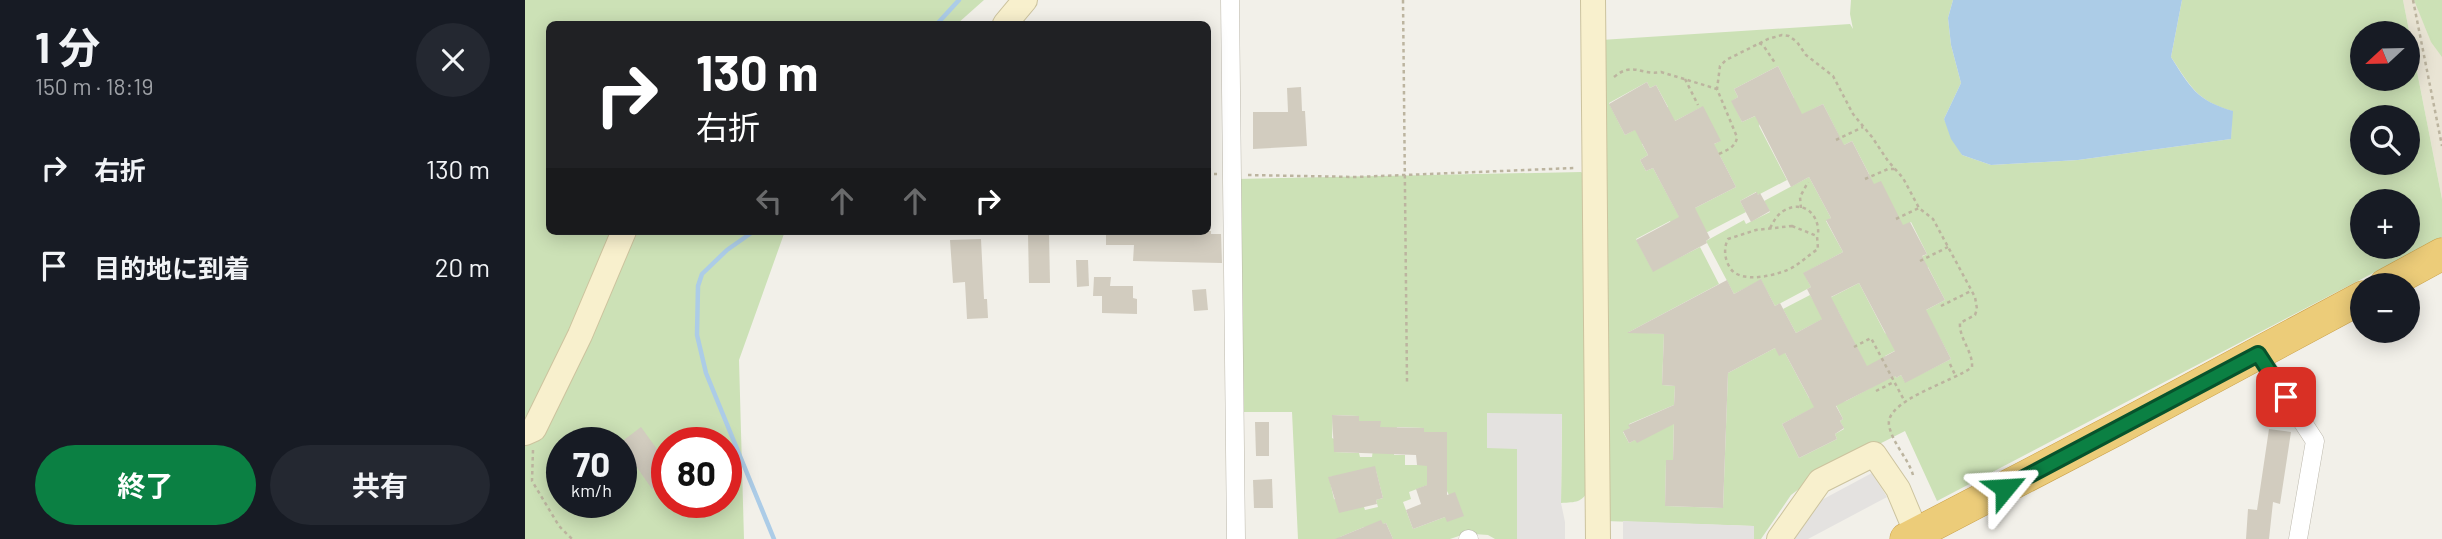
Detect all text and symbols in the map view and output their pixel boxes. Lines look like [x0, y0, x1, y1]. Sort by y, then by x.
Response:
text: 1 分 [35, 21, 100, 71]
north arrow [2350, 21, 2420, 91]
map controls [2350, 21, 2420, 343]
button: close [416, 23, 490, 97]
text: 130 m [696, 42, 818, 101]
icon: right [581, 49, 672, 140]
text: 150 m · 18:19 [35, 72, 153, 100]
button: search [2350, 105, 2420, 175]
text: 右折 [696, 107, 760, 145]
icon: right [35, 149, 73, 187]
text: 130 m [426, 153, 490, 184]
text: 右折 [94, 154, 146, 185]
icon: left [750, 182, 788, 220]
icon: ahead [823, 182, 861, 220]
icon: ahead [896, 182, 934, 220]
icon: right [969, 182, 1007, 220]
button: + [2350, 189, 2420, 259]
icon: arrive [35, 247, 73, 285]
text: 20 m [435, 251, 490, 282]
text: 目的地に到着 [94, 252, 250, 283]
button: − [2350, 273, 2420, 343]
pin [2256, 367, 2316, 427]
icon: arrive [2267, 378, 2305, 416]
speed limit sign: 80 [651, 427, 742, 518]
text: 70 [573, 442, 610, 484]
button: 終了 [35, 445, 256, 525]
button: 共有 [270, 445, 490, 525]
position arrow [1968, 451, 2042, 525]
text: km/h [571, 479, 612, 501]

